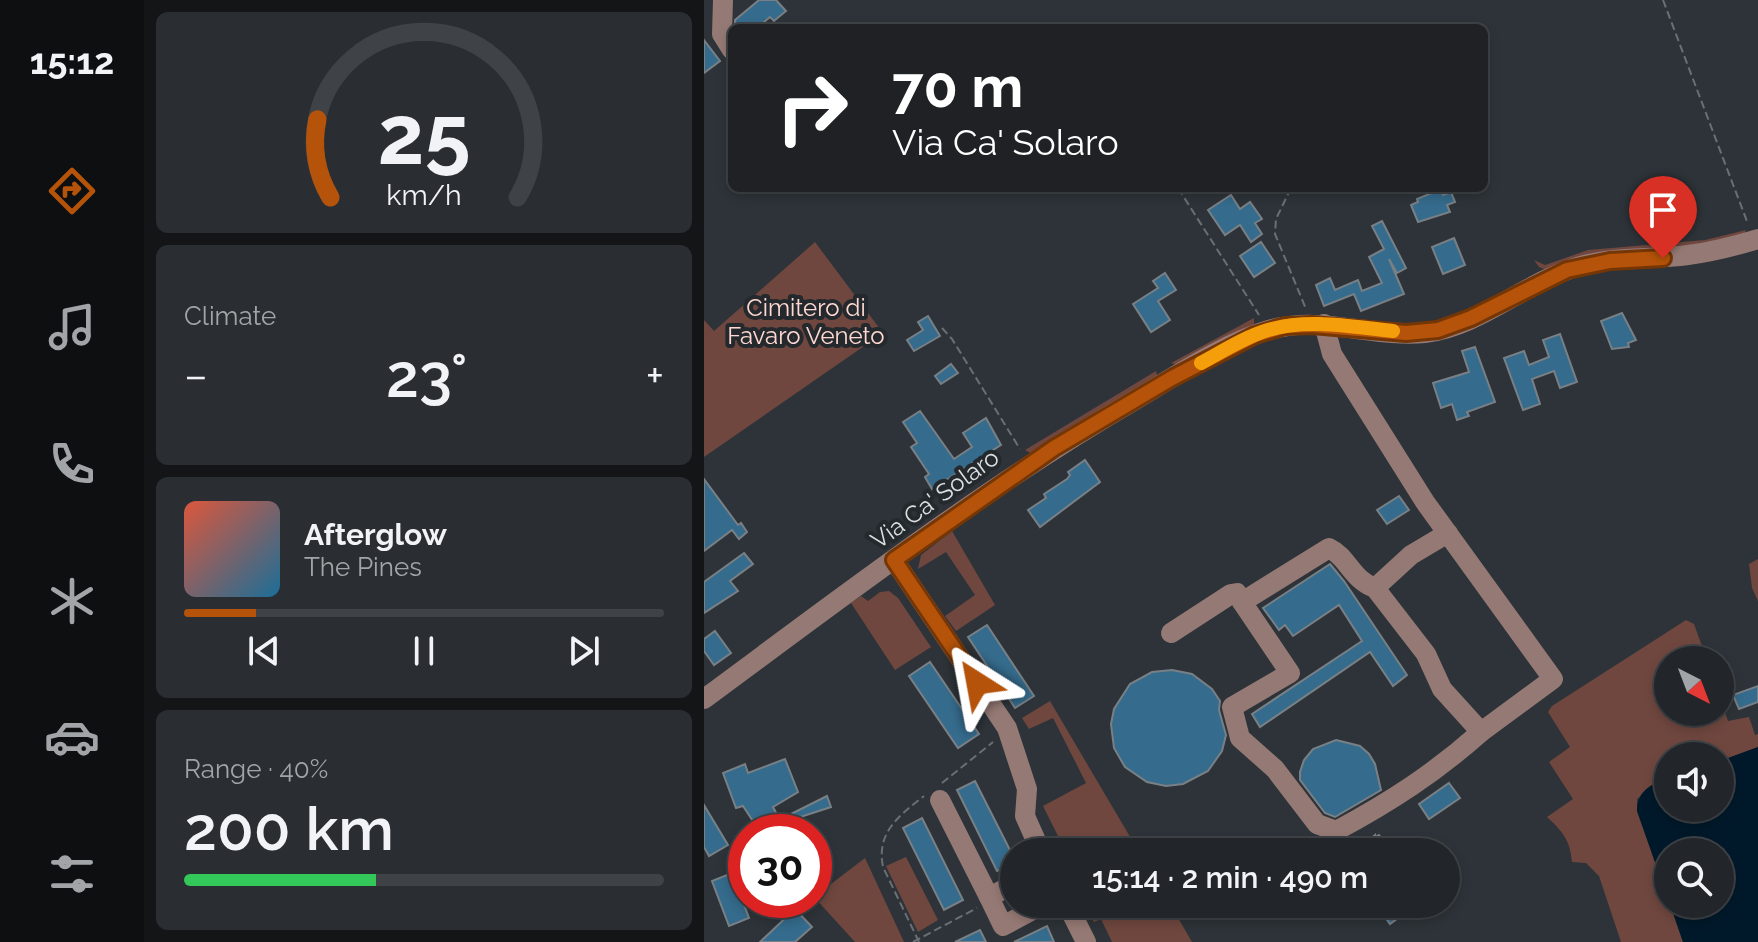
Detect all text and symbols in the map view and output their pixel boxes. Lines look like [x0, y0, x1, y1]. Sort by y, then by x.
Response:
text: 15:12 [30, 40, 114, 82]
text: 70 m [892, 54, 1023, 120]
icon: right [760, 56, 864, 160]
text: 25 [377, 86, 471, 183]
text: Via Ca' Solaro [892, 121, 1119, 163]
icon: directions [44, 163, 100, 219]
pin [1629, 176, 1697, 258]
text: km/h [386, 178, 462, 212]
icon: arrive [1641, 188, 1685, 232]
park label: Cimitero di Favaro Veneto [727, 293, 885, 350]
icon: music [44, 299, 100, 355]
text: Climate [184, 301, 276, 331]
text: 23° [386, 341, 467, 411]
text: − [184, 350, 208, 401]
text: + [646, 350, 664, 401]
icon: phone [44, 436, 100, 492]
street label: Via Ca' Solaro [865, 442, 1004, 555]
text: Afterglow [304, 517, 447, 552]
text: The Pines [304, 552, 422, 582]
icon: climate [44, 573, 100, 629]
icon: previous [242, 629, 286, 673]
icon: pause [402, 629, 446, 673]
icon: next [562, 629, 606, 673]
position arrow [935, 641, 1019, 725]
north arrow [1654, 646, 1734, 726]
map controls [1654, 646, 1734, 918]
icon: car [44, 709, 100, 765]
button: sound [1654, 742, 1734, 822]
text: Range · 40% [184, 754, 328, 784]
text: 200 km [184, 794, 394, 864]
speed limit sign: 30 [728, 814, 832, 918]
button: search [1654, 838, 1734, 918]
icon: filters [44, 846, 100, 902]
text: 15:14 · 2 min · 490 m [1092, 860, 1368, 895]

